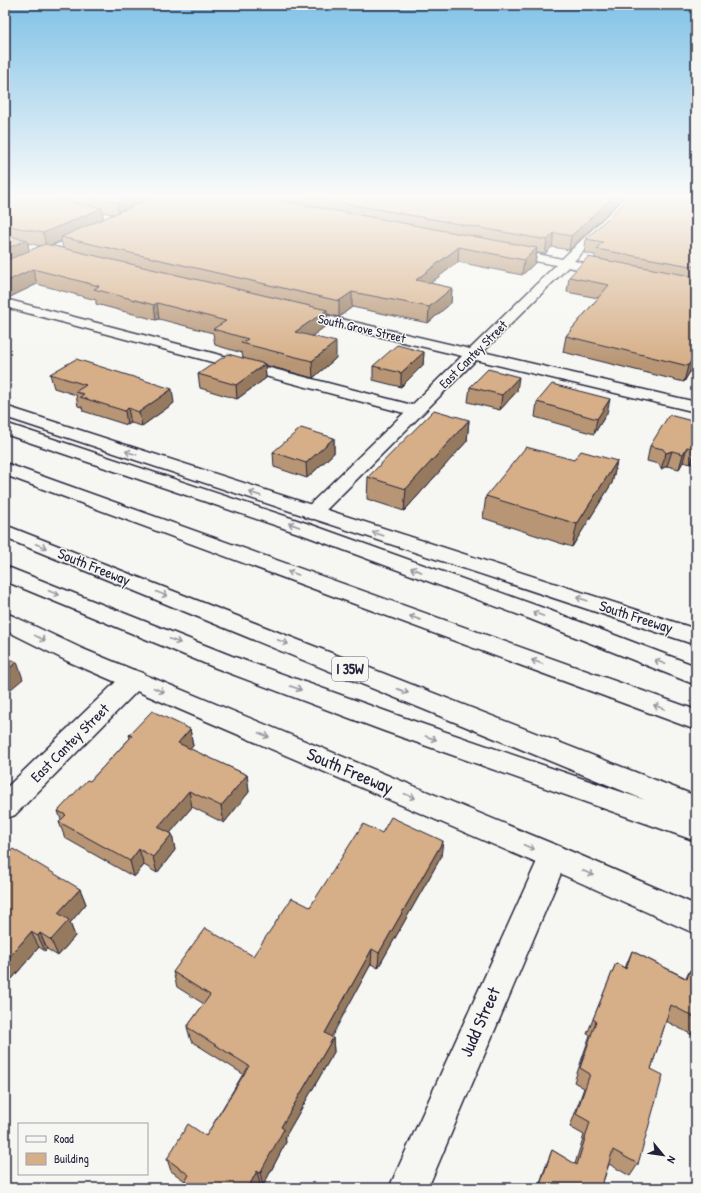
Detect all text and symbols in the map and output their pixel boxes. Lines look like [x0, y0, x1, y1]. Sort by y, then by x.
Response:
street label: South Grove Street [316, 309, 408, 347]
street label: East Cantey Street [435, 316, 511, 392]
one-way arrow [125, 449, 138, 456]
one-way arrow [248, 490, 261, 497]
one-way arrow [288, 521, 301, 528]
one-way arrow [372, 530, 385, 537]
one-way arrow [35, 542, 47, 550]
street label: South Freeway [55, 542, 134, 591]
one-way arrow [411, 565, 423, 573]
one-way arrow [287, 569, 299, 577]
one-way arrow [48, 589, 60, 597]
one-way arrow [155, 591, 167, 598]
one-way arrow [576, 595, 589, 602]
street label: South Freeway [597, 595, 676, 638]
one-way arrow [533, 610, 545, 618]
one-way arrow [409, 613, 421, 621]
one-way arrow [34, 635, 46, 642]
one-way arrow [168, 638, 180, 646]
one-way arrow [276, 639, 288, 647]
road number: I 35W [332, 657, 368, 681]
one-way arrow [654, 657, 666, 665]
one-way arrow [532, 658, 544, 666]
one-way arrow [289, 685, 301, 693]
one-way arrow [153, 687, 165, 694]
one-way arrow [397, 687, 409, 695]
street label: East Cantey Street [26, 698, 114, 787]
one-way arrow [654, 702, 666, 710]
one-way arrow [258, 731, 270, 739]
one-way arrow [425, 734, 437, 742]
street label: South Freeway [303, 741, 398, 800]
one-way arrow [403, 793, 415, 801]
one-way arrow [523, 844, 535, 851]
one-way arrow [582, 869, 594, 877]
street label: Judd Street [453, 982, 506, 1061]
legend [18, 1123, 148, 1175]
text: Road [54, 1130, 74, 1147]
north arrow [643, 1135, 683, 1175]
text: Building [54, 1150, 89, 1167]
text: N [664, 1154, 679, 1166]

